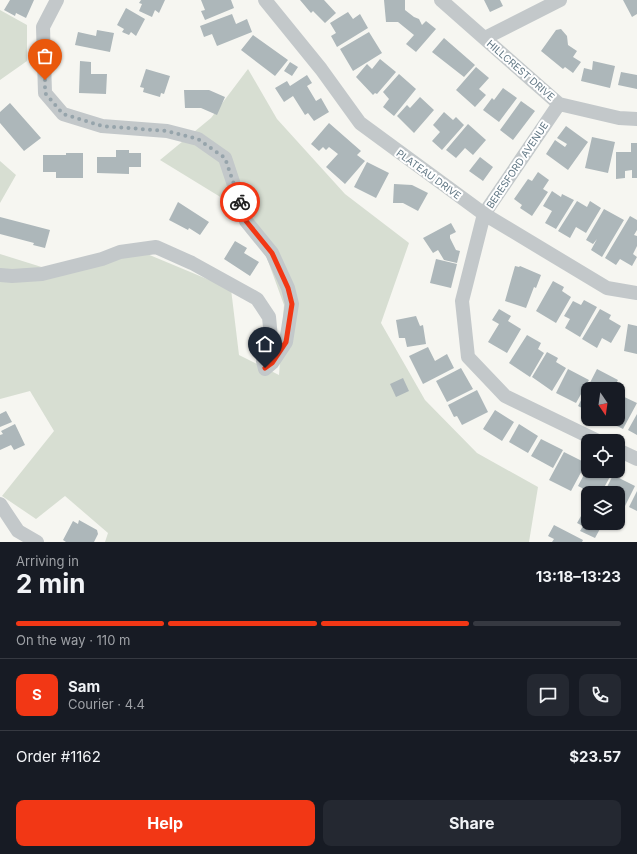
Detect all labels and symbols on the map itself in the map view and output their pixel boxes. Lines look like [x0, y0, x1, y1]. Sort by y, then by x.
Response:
street label: HILLCREST DRIVE [485, 37, 557, 103]
pin [28, 39, 62, 80]
street label: BERESFORD AVENUE [484, 120, 550, 210]
street label: PLATEAU DRIVE [394, 147, 464, 201]
courier [220, 182, 260, 222]
pin [248, 327, 282, 368]
north arrow [581, 382, 625, 426]

